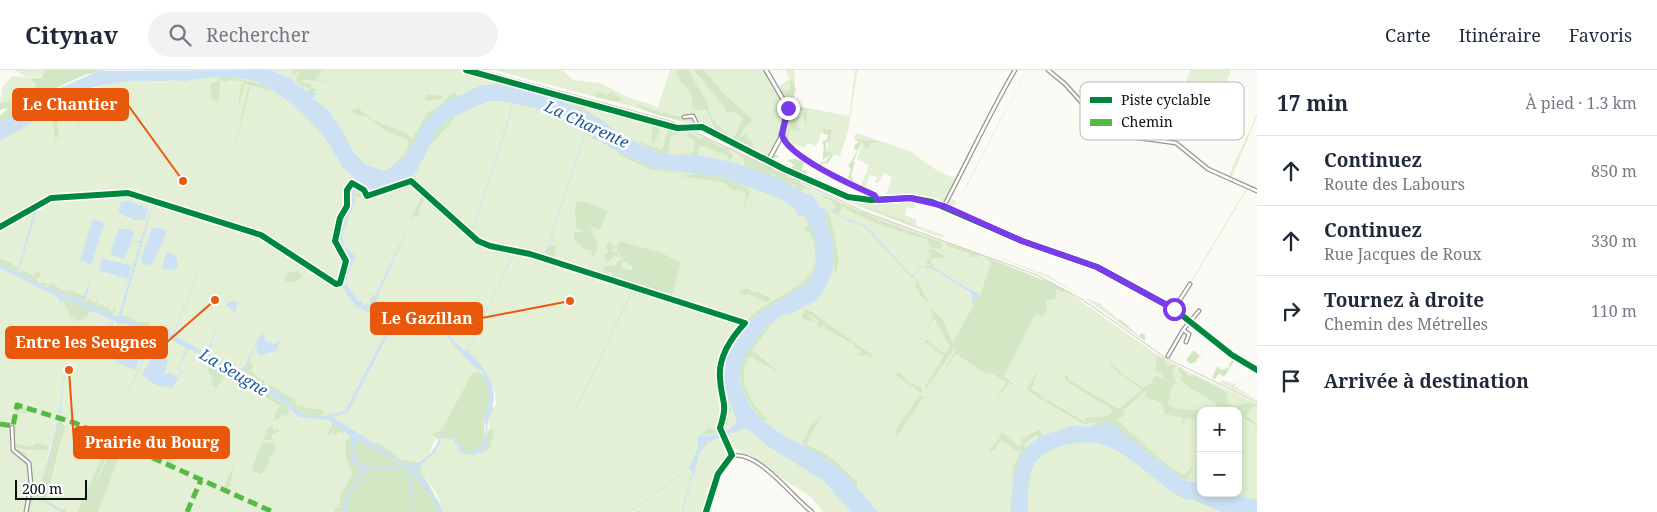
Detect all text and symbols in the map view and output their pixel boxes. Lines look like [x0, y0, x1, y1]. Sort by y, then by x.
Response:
search box [148, 12, 498, 57]
text: Citynav [25, 18, 118, 51]
icon: search [166, 21, 194, 49]
text: Rechercher [206, 22, 310, 48]
text: Carte [1385, 23, 1431, 47]
text: Itinéraire [1459, 23, 1541, 47]
text: Favoris [1569, 23, 1632, 47]
legend [1080, 82, 1244, 140]
callout: Le Chantier [13, 89, 128, 120]
text: 17 min [1277, 89, 1348, 117]
text: Piste cyclable [1121, 90, 1211, 109]
text: À pied · 1.3 km [1525, 92, 1637, 114]
text: Le Chantier [22, 93, 118, 115]
water label: La Charente [540, 94, 633, 153]
route end [777, 97, 800, 120]
text: Chemin [1121, 112, 1173, 131]
text: Continuez [1324, 147, 1422, 173]
icon: ahead [1277, 157, 1305, 185]
text: 850 m [1591, 160, 1637, 182]
text: Route des Labours [1324, 173, 1465, 195]
text: Continuez [1324, 217, 1422, 243]
icon: ahead [1277, 227, 1305, 255]
text: 330 m [1591, 230, 1637, 252]
text: Rue Jacques de Roux [1324, 243, 1482, 265]
text: Tournez à droite [1324, 287, 1484, 313]
icon: right [1277, 297, 1305, 325]
route start [1163, 298, 1186, 321]
text: 110 m [1591, 300, 1637, 322]
callout: Le Gazillan [371, 303, 482, 334]
text: Le Gazillan [381, 307, 473, 329]
text: Chemin des Métrelles [1324, 313, 1488, 335]
callout: Entre les Seugnes [6, 327, 167, 358]
text: Entre les Seugnes [15, 331, 157, 353]
water label: La Seugne [195, 343, 272, 401]
icon: arrive [1277, 367, 1305, 395]
text: Arrivée à destination [1324, 368, 1529, 394]
map controls [1197, 407, 1242, 497]
button: + [1197, 407, 1242, 452]
callout: Prairie du Bourg [74, 427, 229, 458]
text: Prairie du Bourg [85, 431, 219, 453]
button: − [1197, 452, 1242, 497]
scale bar [15, 477, 88, 500]
text: 200 m [22, 479, 62, 498]

